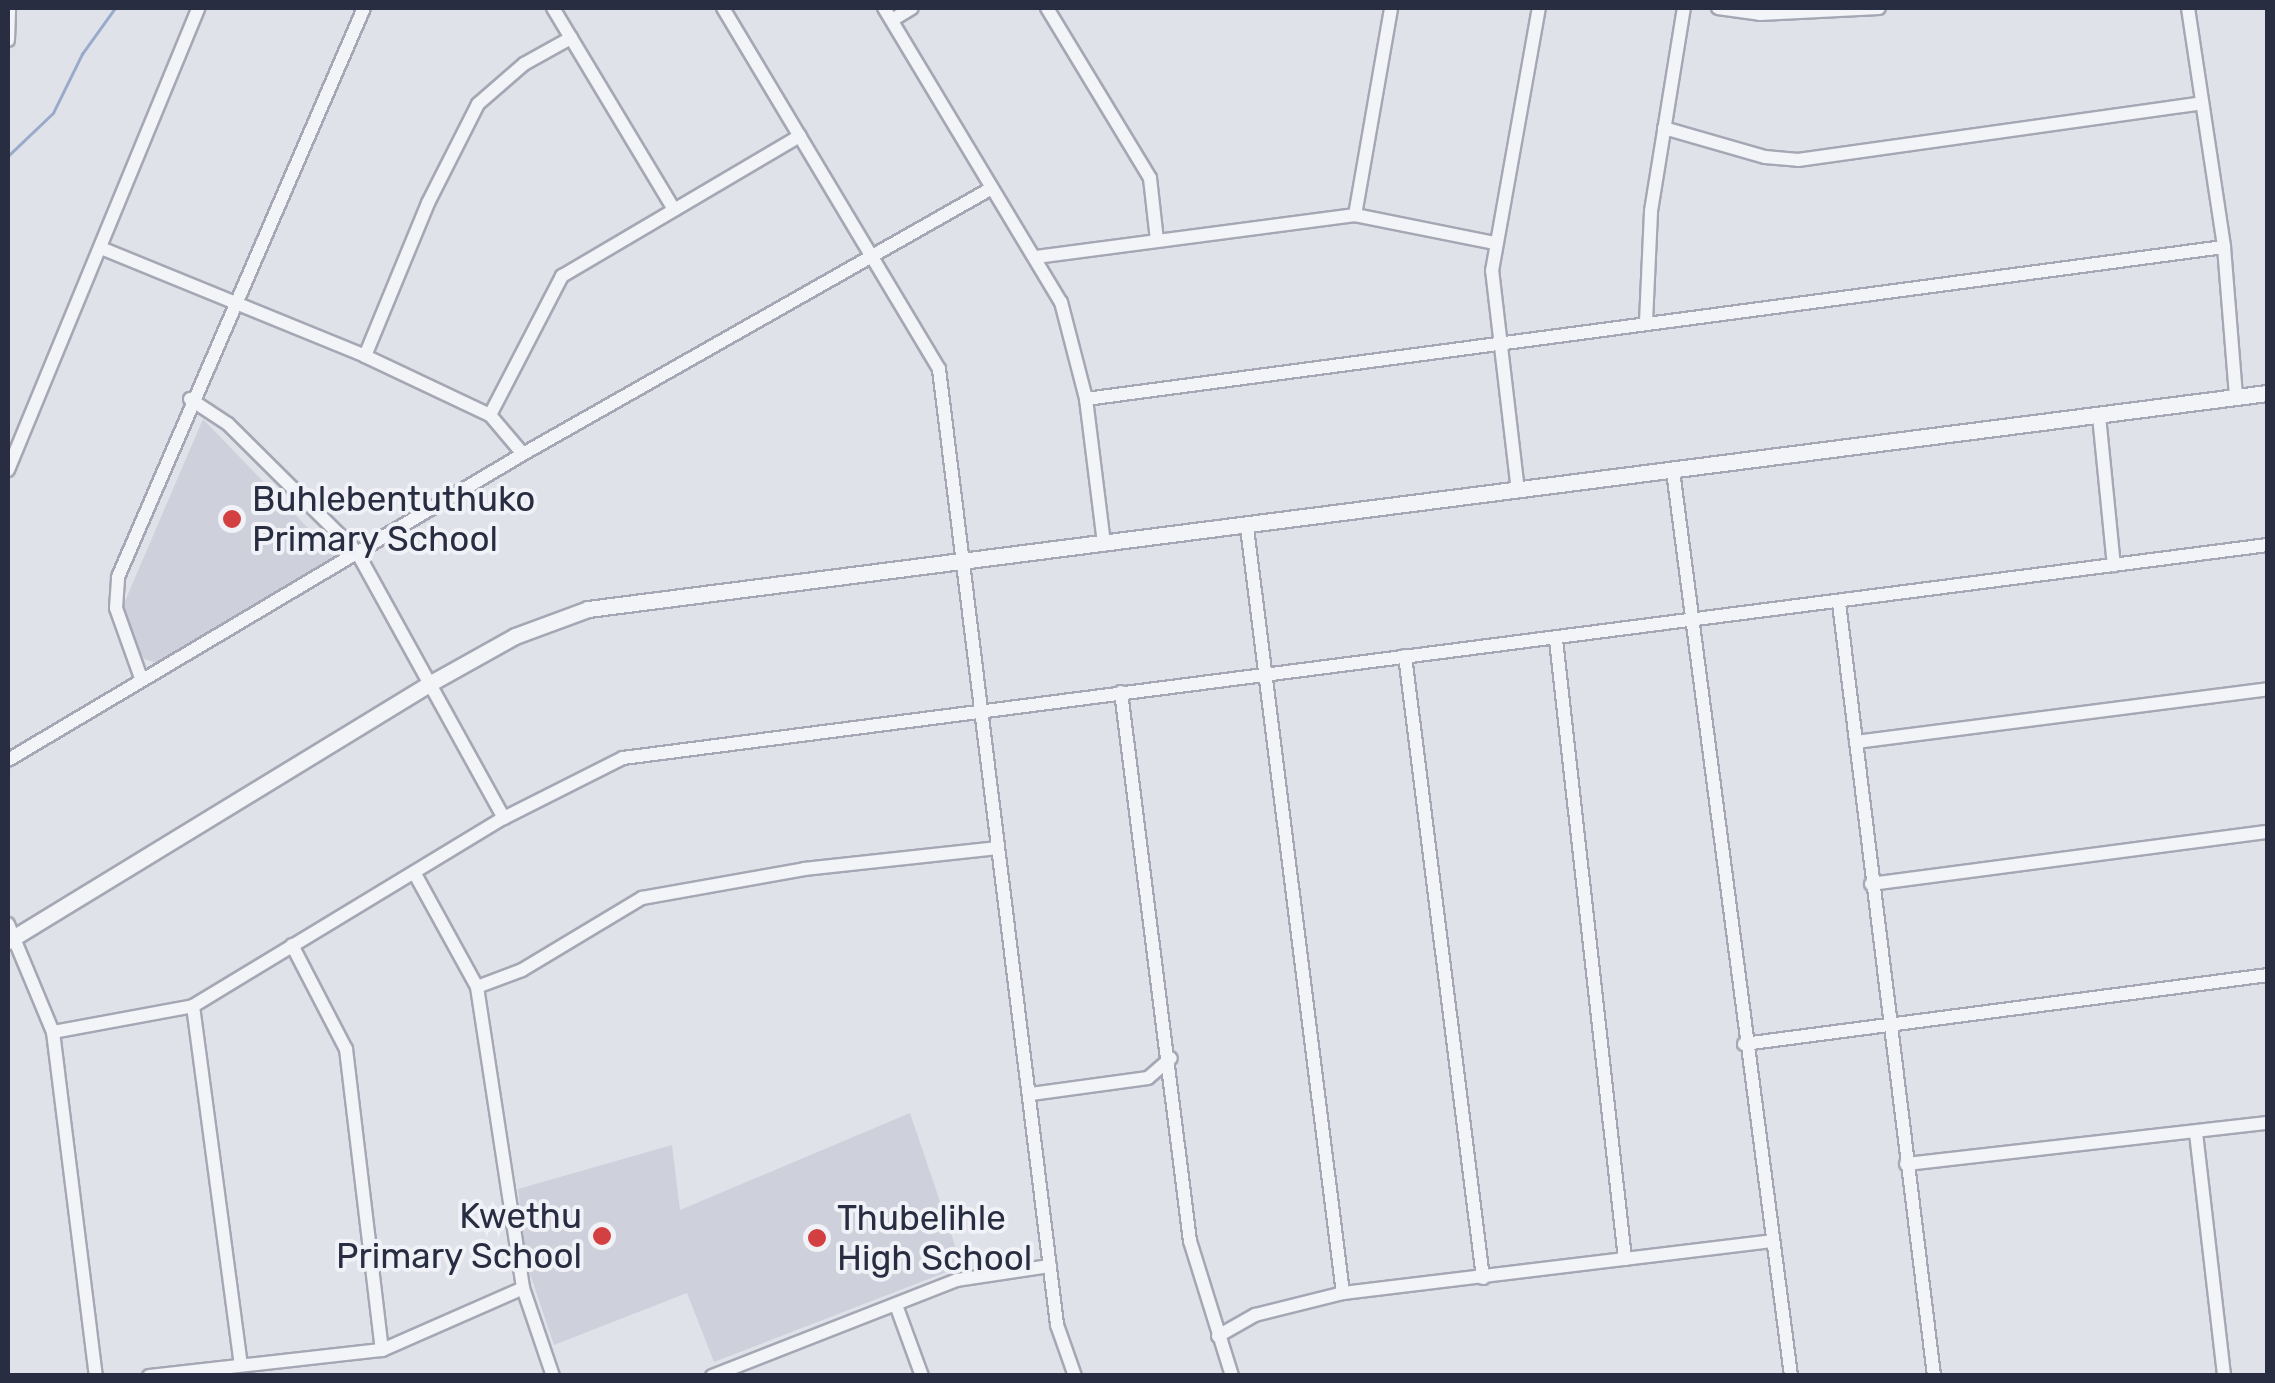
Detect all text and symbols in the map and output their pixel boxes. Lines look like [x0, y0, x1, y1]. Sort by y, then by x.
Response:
place label: Buhlebentuthuko Primary School [252, 478, 535, 560]
marker: Buhlebentuthuko Primary School [221, 508, 243, 530]
place label: Kwethu Primary School [335, 1195, 582, 1277]
place label: Thubelihle High School [837, 1197, 1032, 1279]
marker: Kwethu Primary School [591, 1225, 613, 1247]
marker: Thubelihle High School [806, 1227, 828, 1249]

